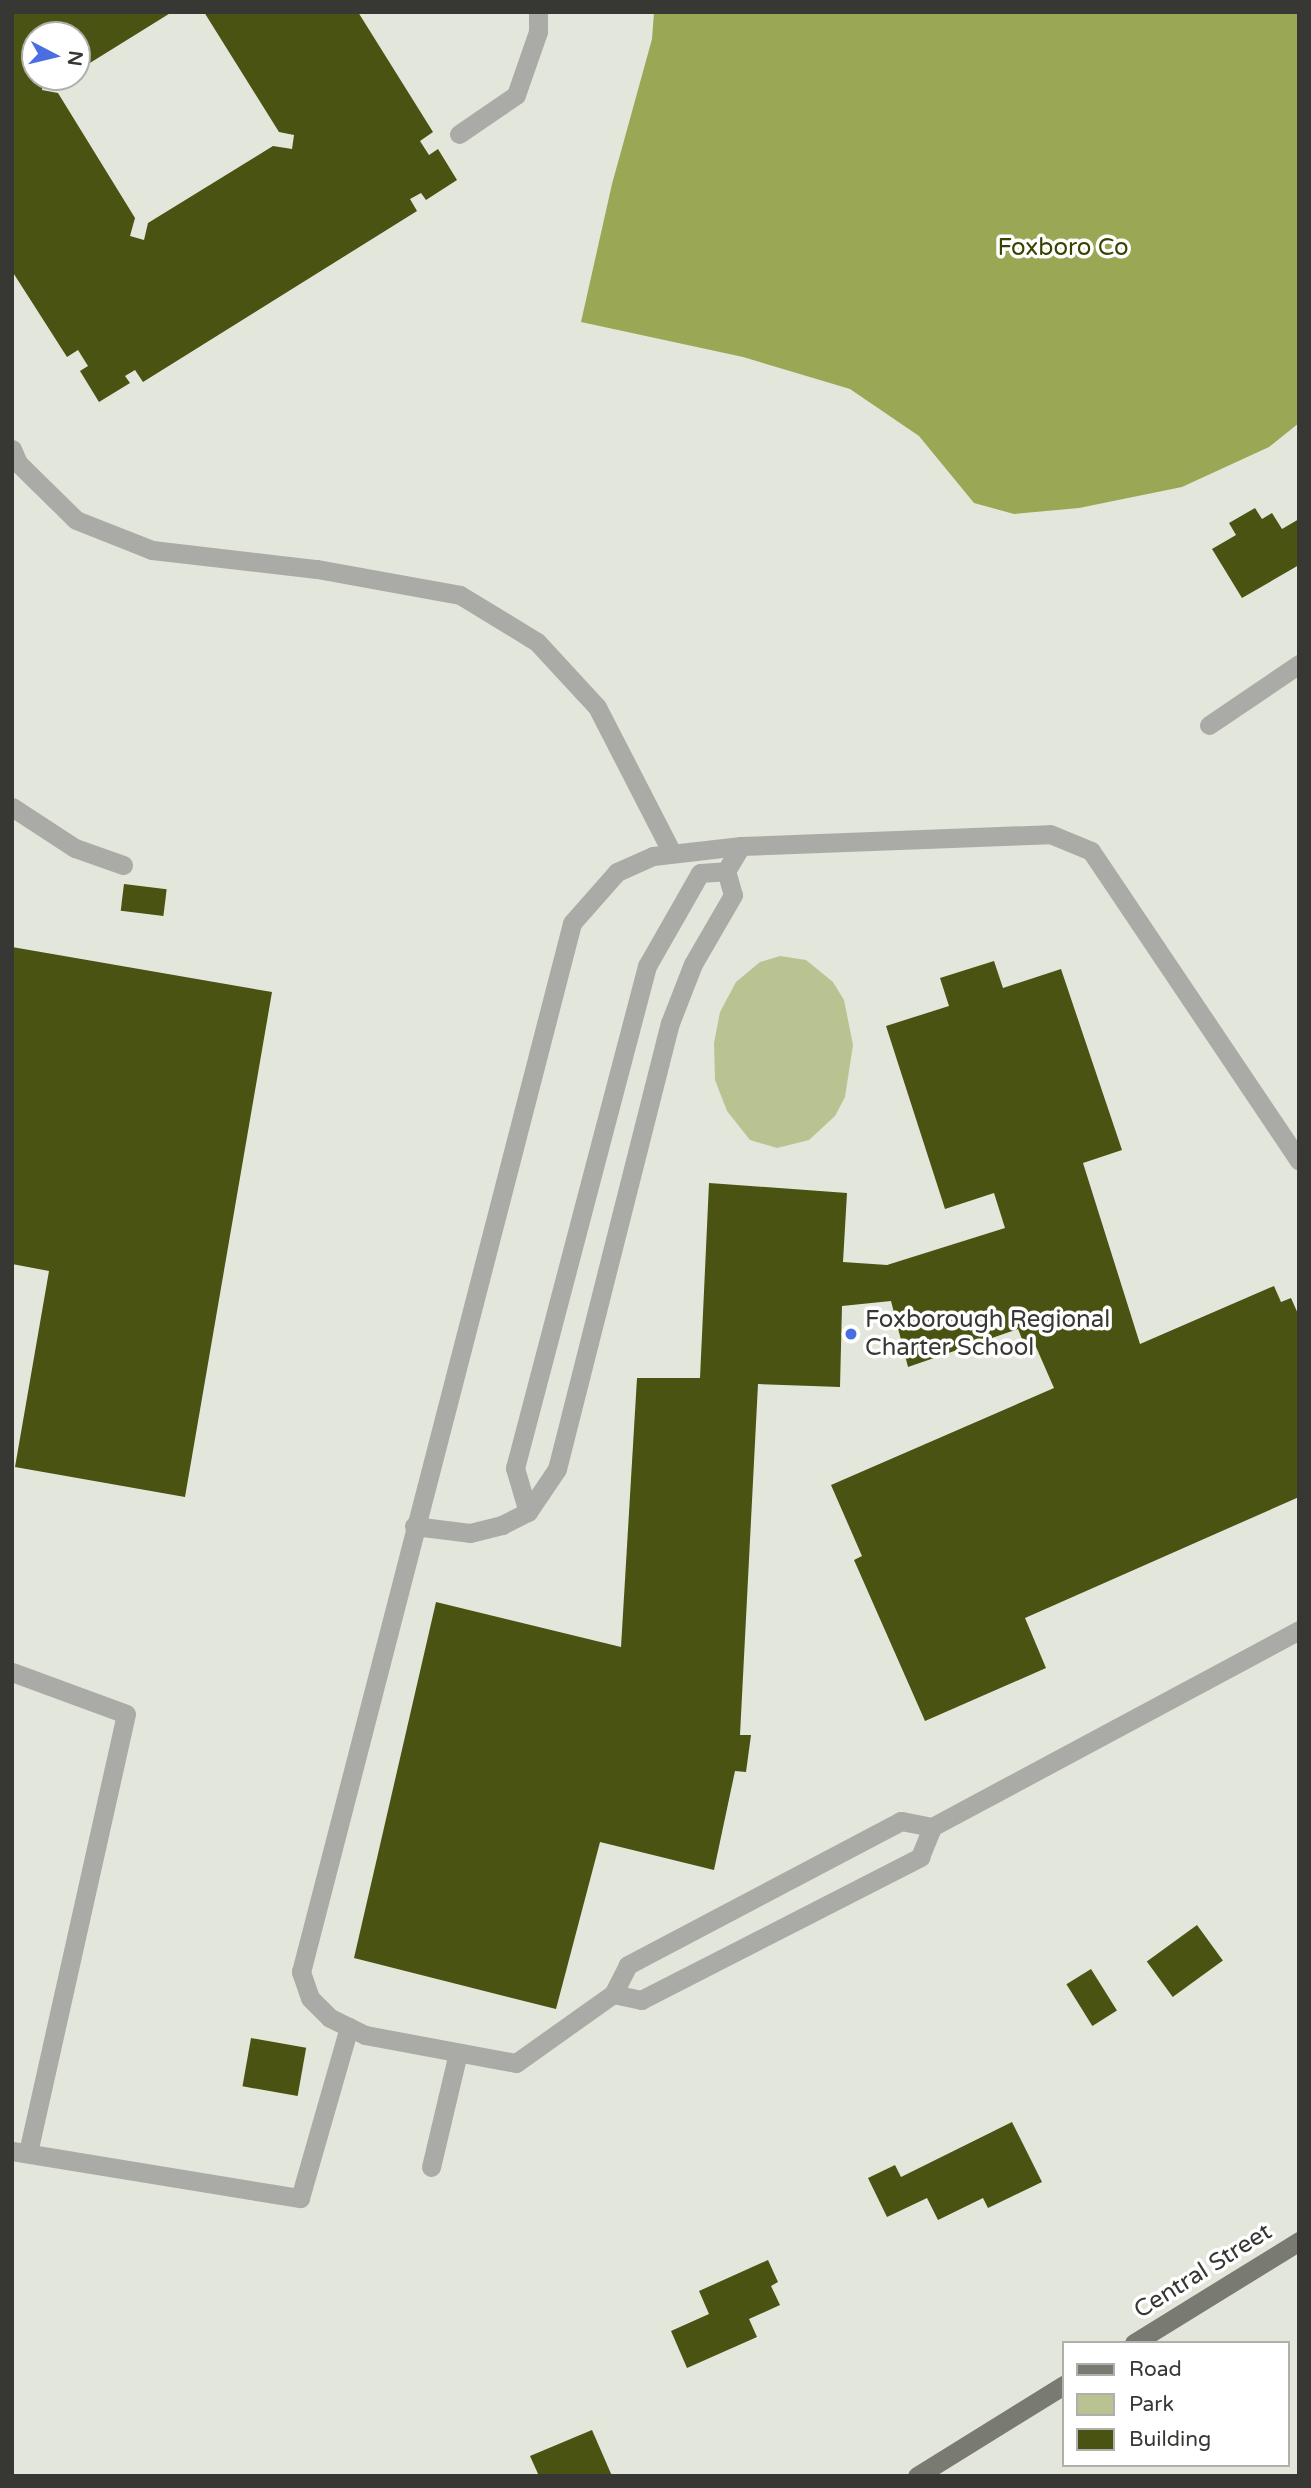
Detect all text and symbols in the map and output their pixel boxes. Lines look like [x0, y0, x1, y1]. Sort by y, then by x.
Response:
north arrow [21, 21, 91, 91]
text: N [63, 49, 87, 67]
park label: Foxboro Co [997, 234, 1129, 262]
place label: Foxborough Regional Charter School [865, 1306, 1110, 1362]
marker: Foxborough Regional Charter School [843, 1326, 859, 1342]
street label: Central Street [1129, 2217, 1277, 2325]
legend [1062, 2341, 1290, 2467]
text: Road [1129, 2357, 1182, 2382]
text: Park [1129, 2392, 1174, 2417]
text: Building [1129, 2427, 1211, 2452]

